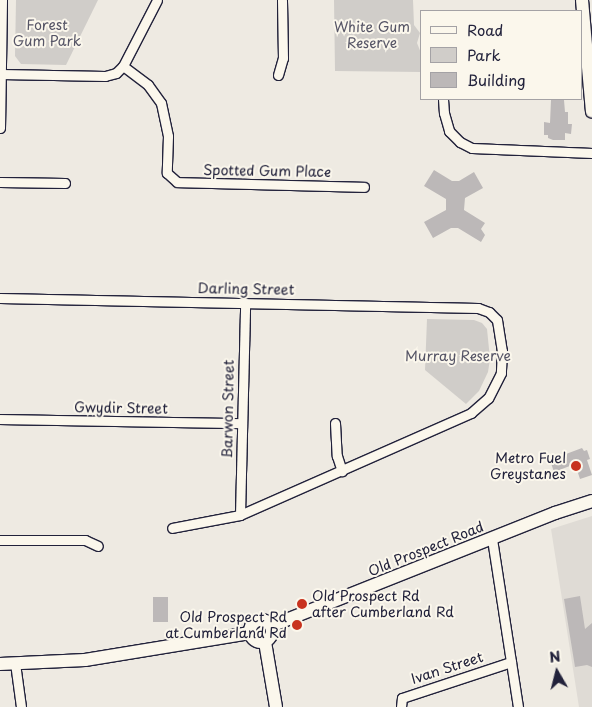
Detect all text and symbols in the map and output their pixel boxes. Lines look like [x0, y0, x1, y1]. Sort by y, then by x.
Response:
legend [420, 10, 582, 100]
park label: Forest Gum Park [13, 17, 81, 49]
text: Road [467, 18, 503, 41]
park label: White Gum Reserve [334, 19, 410, 52]
text: Park [467, 43, 501, 66]
text: Building [467, 68, 526, 91]
street label: Spotted Gum Place [202, 161, 332, 181]
street label: Darling Street [198, 280, 294, 298]
park label: Murray Reserve [405, 348, 511, 364]
street label: Barwon Street [219, 360, 237, 458]
street label: Gwydir Street [74, 399, 168, 417]
place label: Metro Fuel Greystanes [490, 450, 566, 482]
marker: Metro Fuel Greystanes [570, 460, 582, 472]
street label: Old Prospect Road [365, 518, 487, 580]
place label: Old Prospect Rd after Cumberland Rd [312, 588, 454, 620]
marker: Old Prospect Rd after Cumberland Rd [296, 598, 308, 610]
place label: Old Prospect Rd at Cumberland Rd [164, 609, 287, 642]
marker: Old Prospect Rd at Cumberland Rd [291, 619, 303, 631]
text: N [548, 645, 562, 668]
north arrow [532, 647, 582, 697]
street label: Ivan Street [409, 649, 485, 687]

